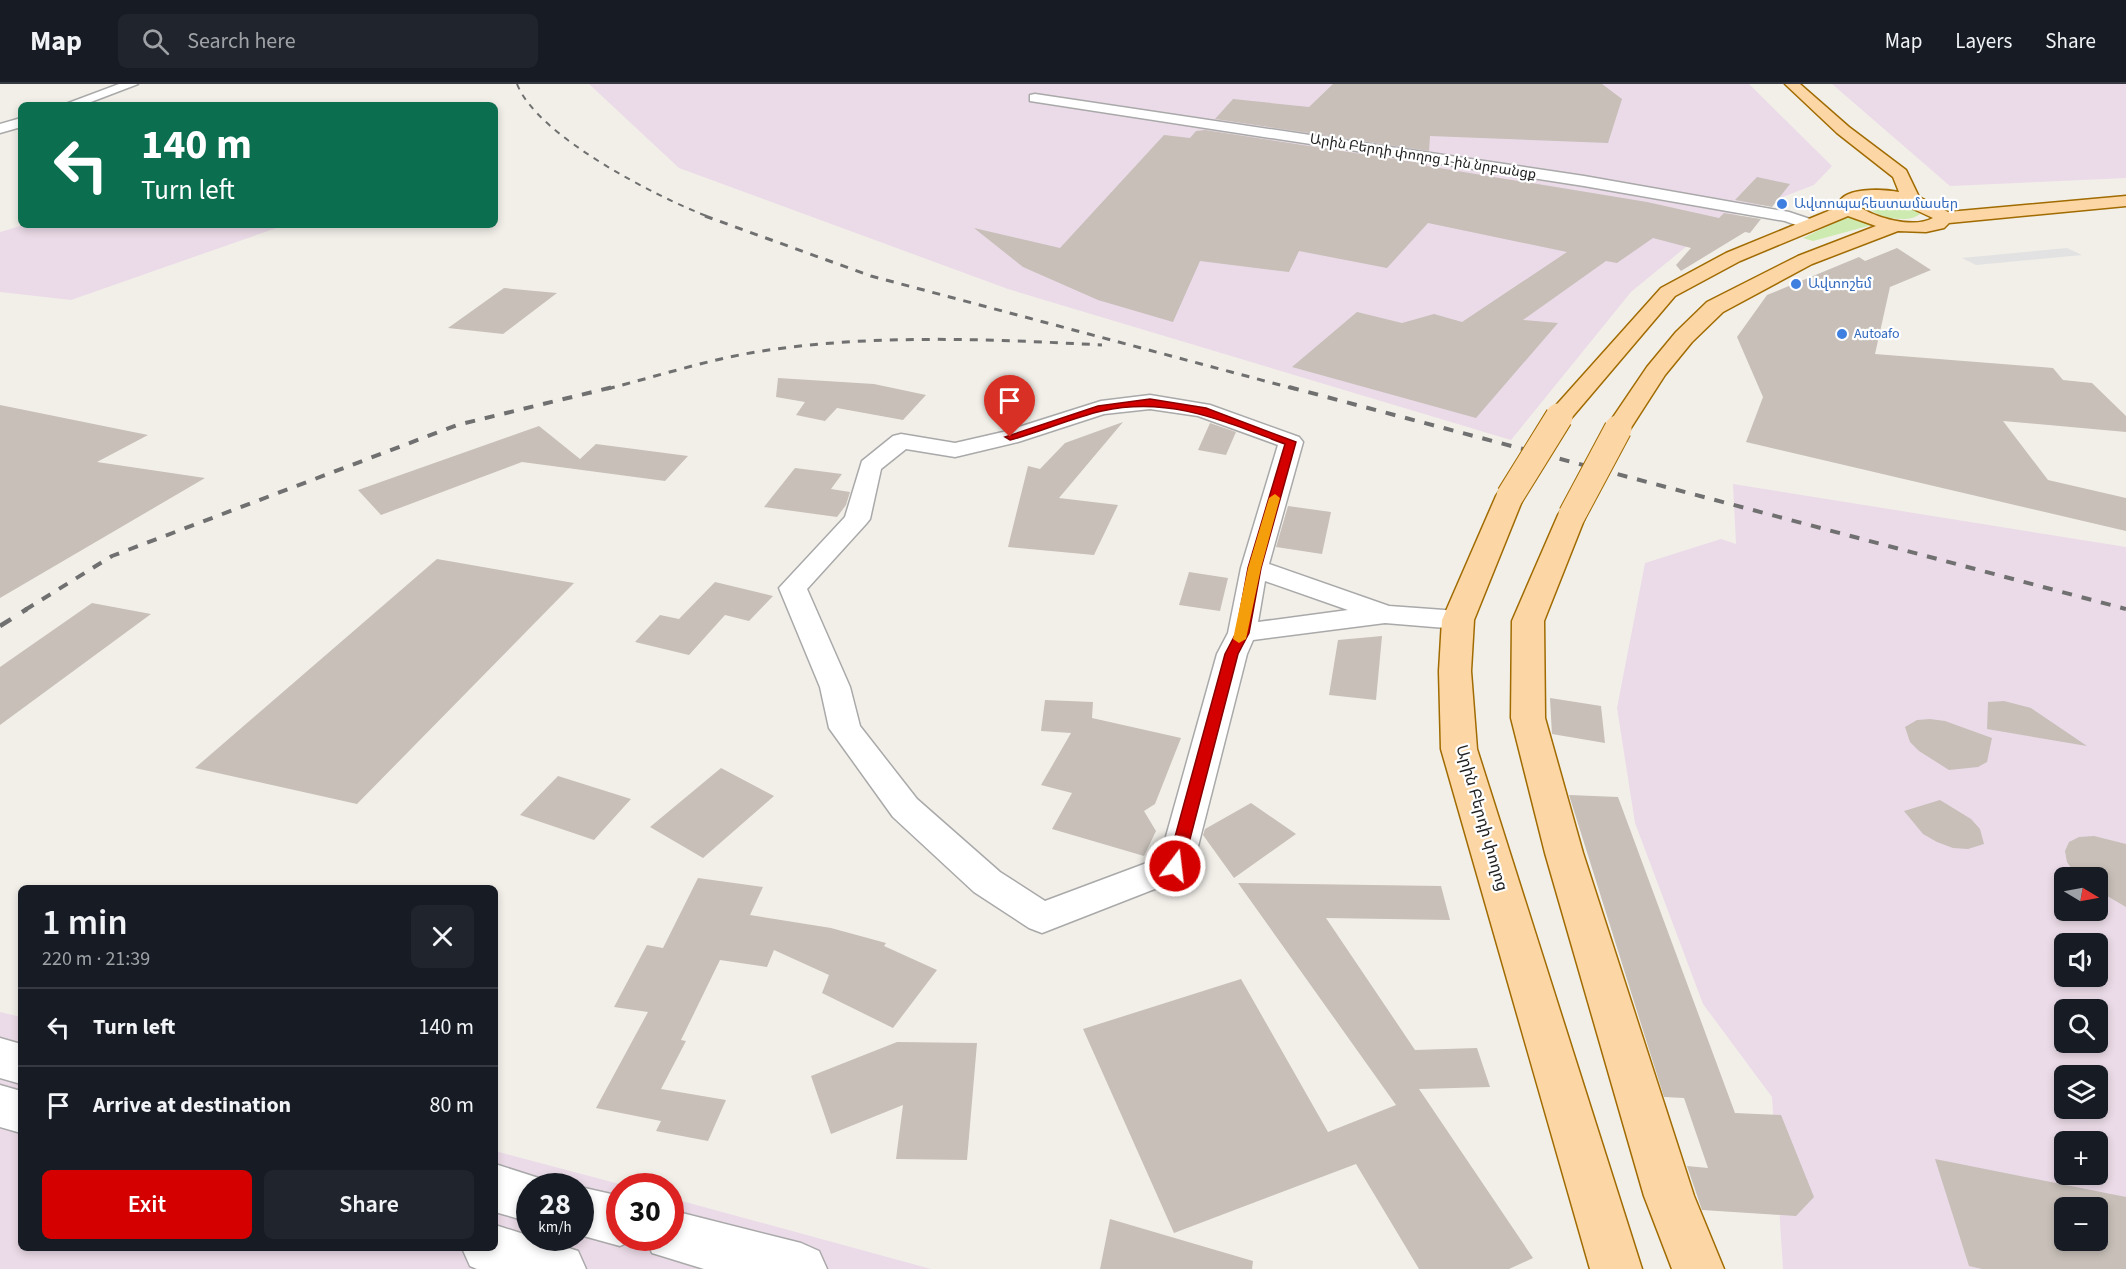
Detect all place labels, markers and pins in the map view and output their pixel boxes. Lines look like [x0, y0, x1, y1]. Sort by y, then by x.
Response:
place label: Ավտոպահեստամասեր [1794, 194, 1958, 214]
marker: Ավտոպահեստամասեր [1775, 197, 1789, 211]
place label: Ավտոշեմ [1808, 274, 1872, 294]
marker: Ավտոշեմ [1789, 277, 1803, 291]
place label: Autoafo [1854, 324, 1900, 344]
marker: Autoafo [1835, 327, 1849, 341]
pin [984, 375, 1035, 437]

